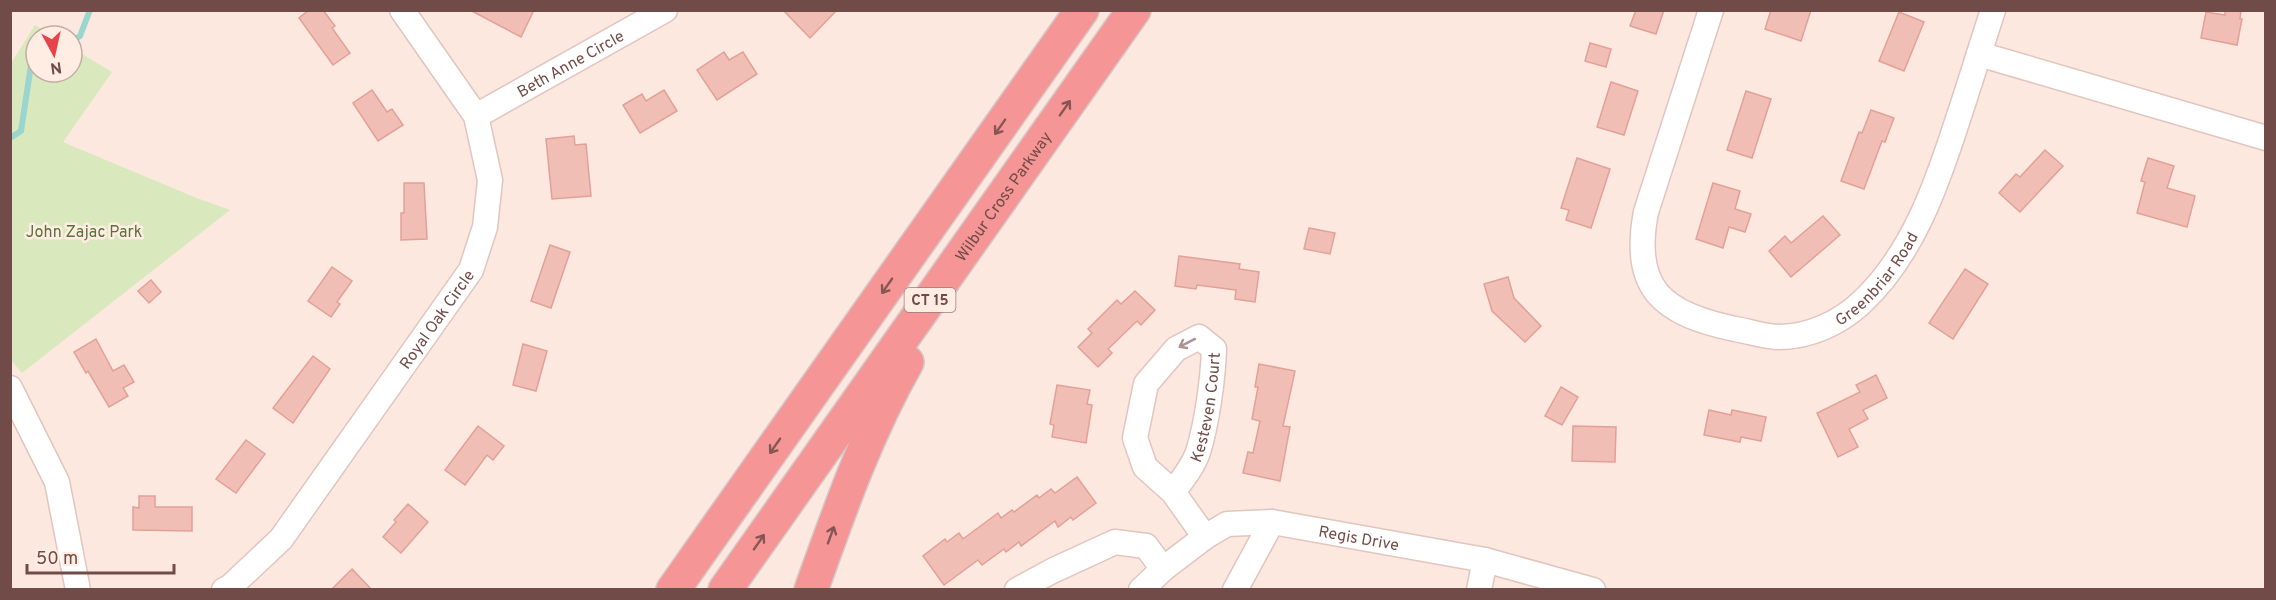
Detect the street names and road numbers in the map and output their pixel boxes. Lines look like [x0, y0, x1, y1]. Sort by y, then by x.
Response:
street label: Beth Anne Circle [514, 27, 628, 103]
street label: Wilbur Cross Parkway [952, 128, 1057, 266]
street label: Greenbriar Road [1832, 229, 1924, 331]
street label: Royal Oak Circle [396, 267, 480, 374]
road number: CT 15 [904, 288, 956, 312]
street label: Kesteven Court [1187, 352, 1226, 466]
street label: Regis Drive [1317, 522, 1400, 556]

